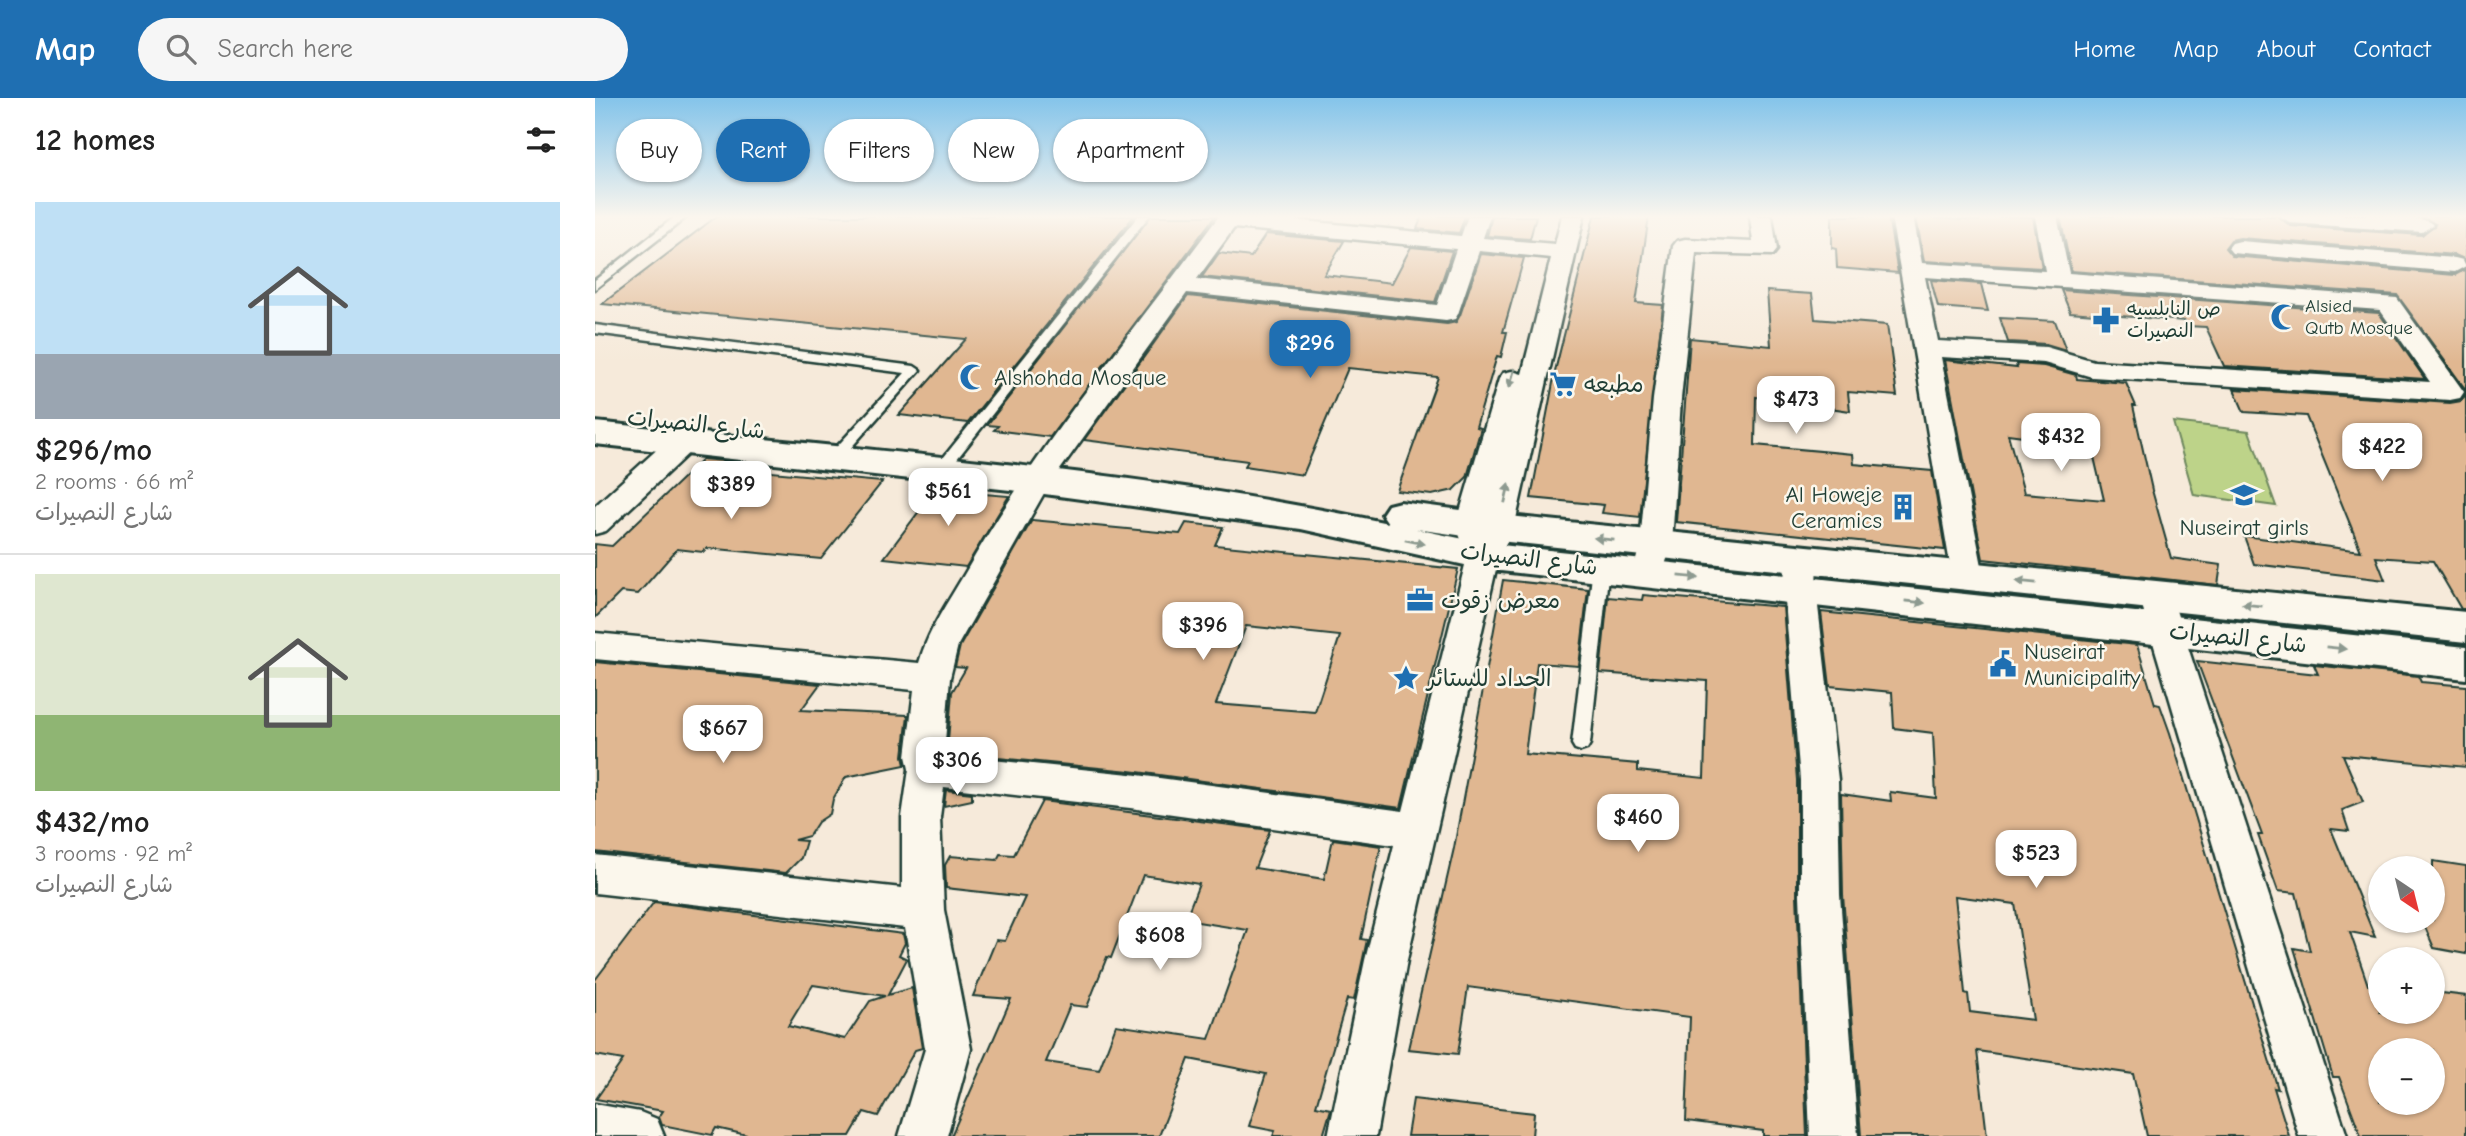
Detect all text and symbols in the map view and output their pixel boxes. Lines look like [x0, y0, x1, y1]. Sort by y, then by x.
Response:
search box [138, 18, 628, 81]
text: Map [35, 30, 96, 68]
icon: search [162, 30, 200, 68]
text: Search here [218, 34, 353, 64]
text: Home [2074, 35, 2135, 63]
text: Map [2173, 35, 2219, 63]
text: About [2257, 35, 2315, 63]
text: Contact [2353, 35, 2431, 63]
chip: Buy [616, 119, 702, 182]
chip: Rent [716, 119, 810, 182]
chip: Filters [824, 119, 934, 182]
chip: New [948, 119, 1039, 182]
chip: Apartment [1053, 119, 1208, 182]
icon: filters [522, 121, 560, 159]
text: 12 homes [35, 123, 155, 158]
icon: home [235, 248, 361, 374]
place label: Alsied Qutb Mosque [2305, 295, 2413, 339]
place label: ص النابلسيه النصيرات [2127, 298, 2221, 342]
mosque icon: Alsied Qutb Mosque [2269, 302, 2299, 332]
pharmacy icon: ص النابلسيه النصيرات [2091, 305, 2121, 335]
pin: $296 [1269, 320, 1351, 380]
text: $296 [1285, 329, 1335, 356]
mosque icon: Alshohda Mosque [958, 362, 988, 392]
place label: Alshohda Mosque [994, 364, 1166, 391]
one-way arrow [1507, 368, 1517, 389]
supermarket icon: مطبعه [1548, 369, 1578, 399]
place label: مطبعه [1584, 371, 1644, 398]
pin: $473 [1755, 376, 1837, 436]
text: $473 [1773, 385, 1819, 412]
street label: شارع النصيرات [626, 403, 766, 447]
pin: $432 [2020, 414, 2102, 473]
text: $432 [2037, 422, 2085, 449]
pin: $422 [2341, 424, 2423, 483]
text: $422 [2358, 432, 2406, 459]
text: $296/mo [35, 433, 152, 468]
pin: $389 [690, 462, 772, 521]
text: 2 rooms · 66 m² [35, 468, 193, 495]
pin: $561 [907, 468, 989, 528]
text: $389 [707, 470, 756, 497]
text: $561 [924, 477, 972, 504]
school or university icon: Nuseirat girls [2229, 480, 2259, 510]
place label: Al Howeje Ceramics [1785, 481, 1882, 534]
one-way arrow [1502, 482, 1513, 504]
building icon: Al Howeje Ceramics [1888, 492, 1918, 522]
text: شارع النصيرات [35, 499, 173, 526]
place label: Nuseirat girls [2179, 514, 2309, 541]
one-way arrow [1593, 533, 1615, 544]
one-way arrow [1404, 536, 1426, 547]
street label: شارع النصيرات [1459, 537, 1599, 583]
one-way arrow [1678, 571, 1700, 582]
one-way arrow [2014, 576, 2036, 587]
office icon: معرض زقوت [1405, 585, 1435, 615]
place label: معرض زقوت [1441, 587, 1560, 614]
one-way arrow [1904, 597, 1926, 608]
one-way arrow [2241, 600, 2263, 611]
pin: $396 [1162, 602, 1244, 662]
text: $396 [1178, 611, 1228, 638]
street label: شارع النصيرات [2168, 617, 2308, 661]
icon: home [235, 620, 361, 746]
place label: Nuseirat Municipality [2024, 638, 2141, 691]
one-way arrow [2325, 643, 2347, 654]
public building icon: Nuseirat Municipality [1988, 649, 2018, 679]
place icon: الحداد للستائر [1391, 663, 1421, 693]
place label: الحداد للستائر [1425, 665, 1552, 692]
pin: $667 [682, 706, 764, 765]
text: $667 [699, 714, 747, 741]
pin: $306 [916, 738, 998, 797]
text: $306 [932, 746, 982, 773]
pin: $460 [1597, 794, 1679, 854]
text: $460 [1613, 803, 1663, 830]
text: $432/mo [35, 805, 149, 840]
pin: $523 [1995, 830, 2077, 890]
text: $523 [2012, 839, 2060, 866]
text: 3 rooms · 92 m² [35, 840, 192, 867]
north arrow [2368, 856, 2445, 933]
map controls [2368, 856, 2445, 1115]
text: شارع النصيرات [35, 871, 173, 898]
pin: $608 [1119, 912, 1201, 972]
text: $608 [1135, 921, 1185, 948]
button: + [2368, 947, 2445, 1024]
button: − [2368, 1038, 2445, 1115]

